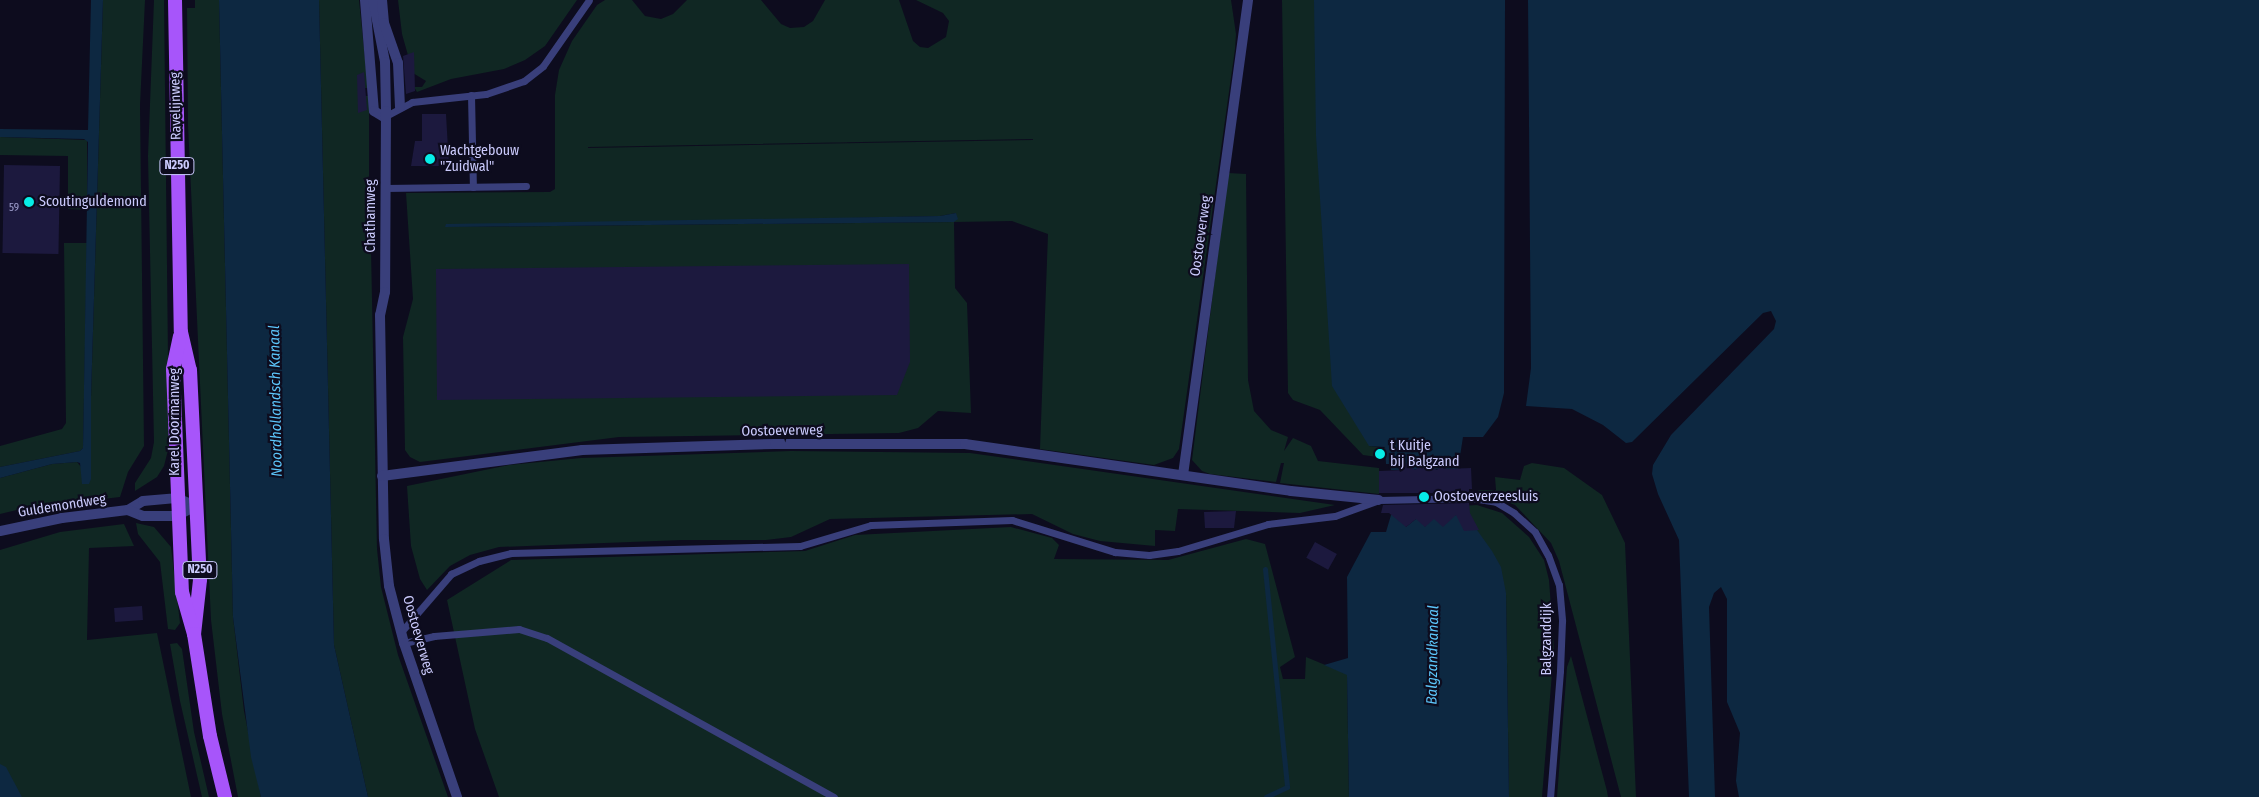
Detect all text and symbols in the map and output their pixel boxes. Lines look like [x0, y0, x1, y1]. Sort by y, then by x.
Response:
street label: Ravelijnweg [167, 72, 185, 140]
place label: Wachtgebouw "Zuidwal" [440, 143, 519, 176]
marker: Wachtgebouw "Zuidwal" [424, 153, 436, 165]
road number: N250 [158, 157, 196, 176]
street label: Chathamweg [363, 179, 379, 253]
place label: Scoutinguldemond [39, 194, 147, 210]
street label: Oostoeverweg [1187, 195, 1215, 277]
marker: Scoutinguldemond [23, 196, 35, 208]
house number: 59 [9, 201, 19, 215]
water label: Noordhollandsch Kanaal [266, 325, 286, 477]
street label: Karel Doormanweg [167, 368, 183, 476]
street label: Oostoeverweg [741, 422, 823, 440]
place label: t Kuitje bij Balgzand [1390, 438, 1459, 471]
marker: t Kuitje bij Balgzand [1374, 448, 1386, 460]
place label: Oostoeverzeesluis [1434, 489, 1538, 505]
street label: Guldemondweg [17, 491, 107, 521]
marker: Oostoeverzeesluis [1418, 491, 1430, 503]
road number: N250 [181, 560, 219, 580]
street label: Oostoeverweg [399, 594, 437, 676]
street label: Balgzanddijk [1539, 603, 1555, 675]
water label: Balgzandkanaal [1423, 605, 1443, 705]

